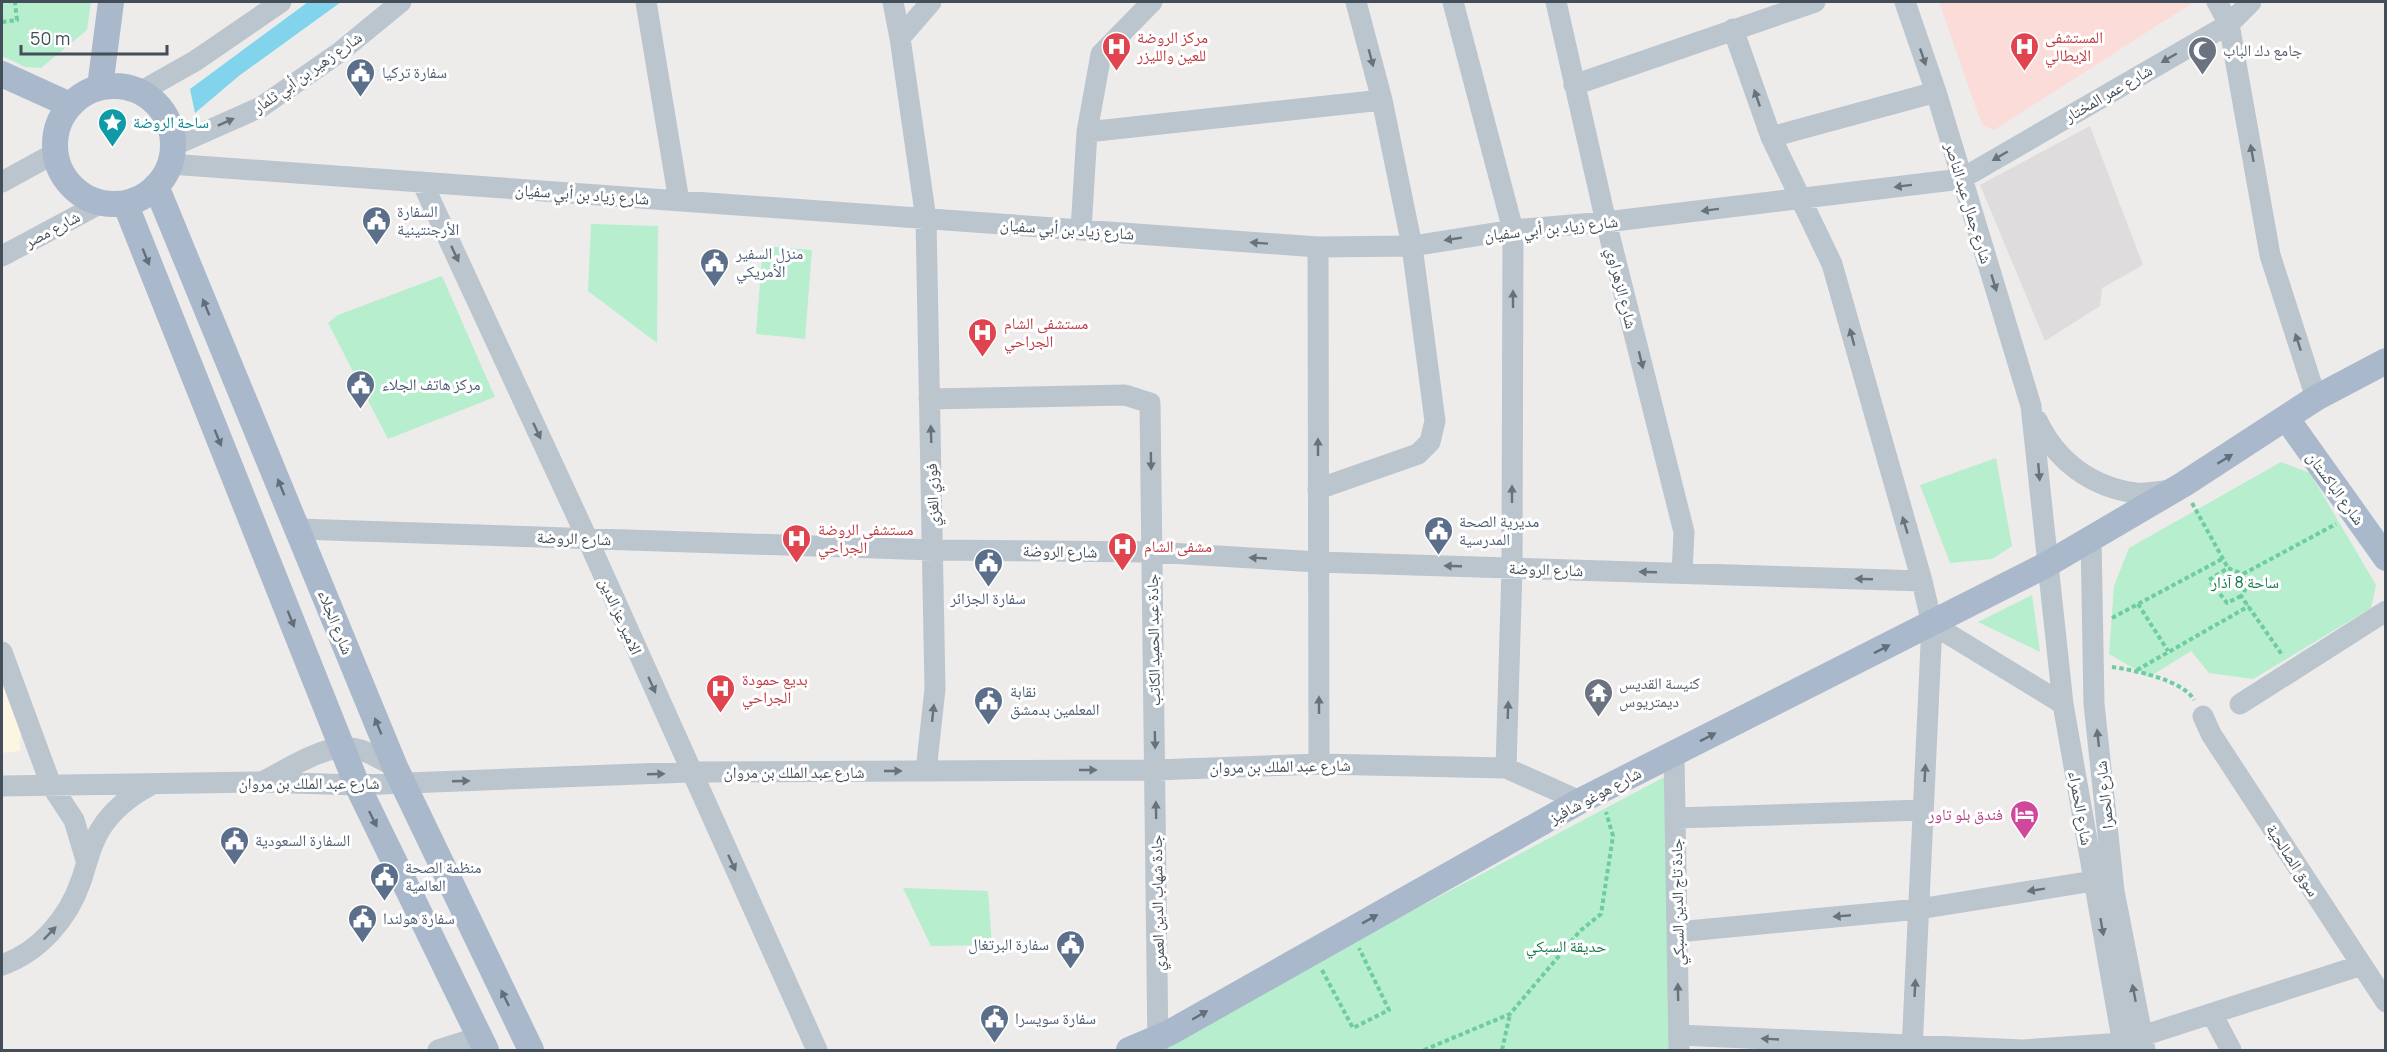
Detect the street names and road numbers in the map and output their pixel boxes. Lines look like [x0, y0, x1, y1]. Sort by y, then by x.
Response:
street label: شارع زهير بن أبي ثلمار [247, 26, 367, 120]
street label: شارع عمر المختار [2059, 59, 2156, 128]
street label: شارع جمال عبد الناصر [1940, 139, 1998, 266]
street label: شارع زياد بن أبي سفيان [514, 178, 650, 212]
street label: شارع مصر [20, 205, 84, 253]
street label: شارع زياد بن أبي سفيان [1483, 210, 1619, 248]
street label: شارع زياد بن أبي سفيان [999, 213, 1135, 247]
street label: شارع الزهراوي [1599, 245, 1643, 331]
street label: شارع الباكستان [2302, 447, 2370, 529]
street label: فوزي الغزي [920, 463, 946, 527]
street label: شارع الروضة [536, 526, 612, 550]
street label: شارع الروضة [1023, 539, 1097, 563]
street label: شارع الروضة [1508, 557, 1584, 581]
street label: الامير عز الدين [594, 574, 648, 658]
street label: جادة عبد الحميد الكاتب [1141, 574, 1165, 706]
street label: شارع الجلاء [313, 586, 359, 658]
street label: شارع عبد الملك بن مروان [1209, 754, 1351, 778]
street label: شارع الحمرا [2089, 760, 2119, 830]
street label: شارع عبد الملك بن مروان [723, 761, 865, 783]
street label: شارع هوغو شافيز [1544, 761, 1645, 829]
street label: شارع الحمراء [2064, 769, 2098, 847]
street label: شارع عبد الملك بن مروان [238, 772, 380, 794]
street label: سوق الصالحية [2261, 819, 2325, 901]
street label: جادة شهاب الدين العمري [1145, 835, 1171, 971]
street label: جادة تاج الدين السبكي [1665, 838, 1691, 966]

